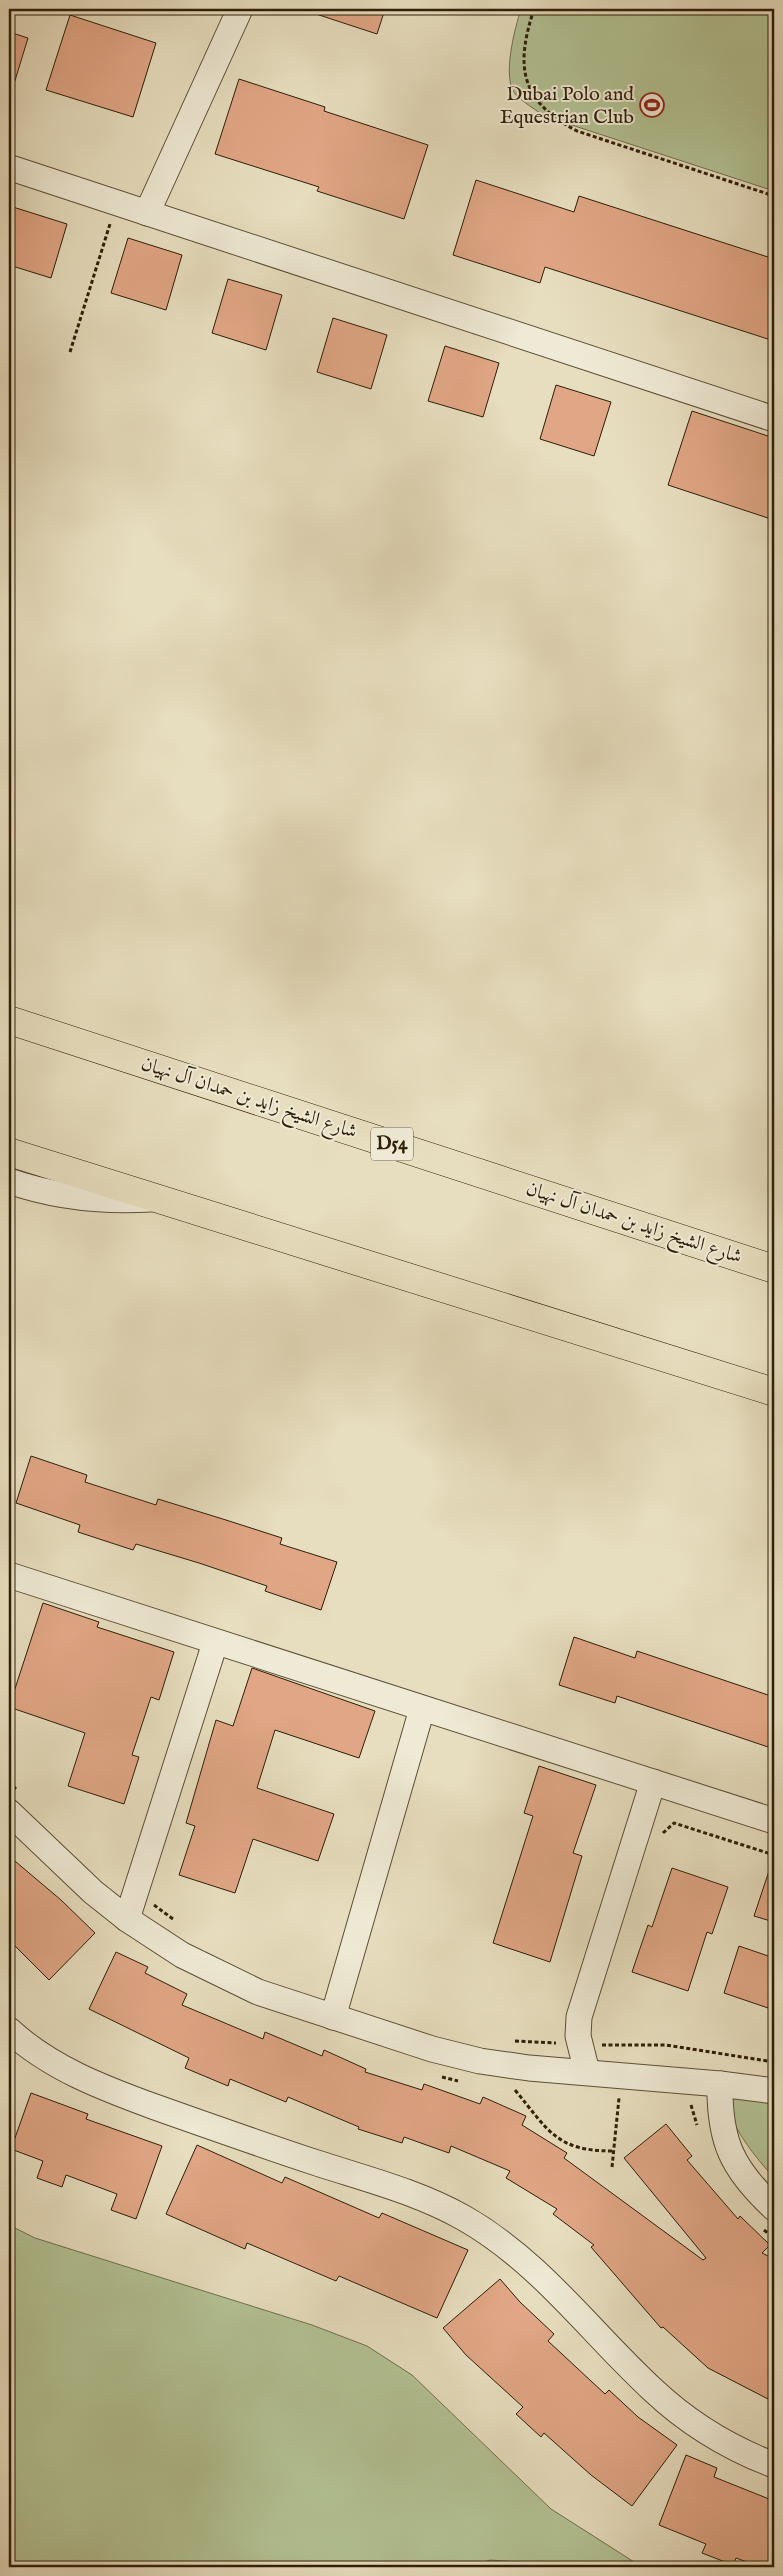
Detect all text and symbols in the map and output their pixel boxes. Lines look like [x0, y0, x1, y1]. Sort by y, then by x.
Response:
place label: Dubai Polo and Equestrian Club [500, 82, 634, 130]
sports icon: Dubai Polo and Equestrian Club [639, 92, 665, 118]
street label: شارع الشيخ زايد بن حمدان آل نهيان [137, 1050, 361, 1149]
road number: D54 [371, 1128, 413, 1160]
street label: شارع الشيخ زايد بن حمدان آل نهيان [522, 1175, 746, 1274]

